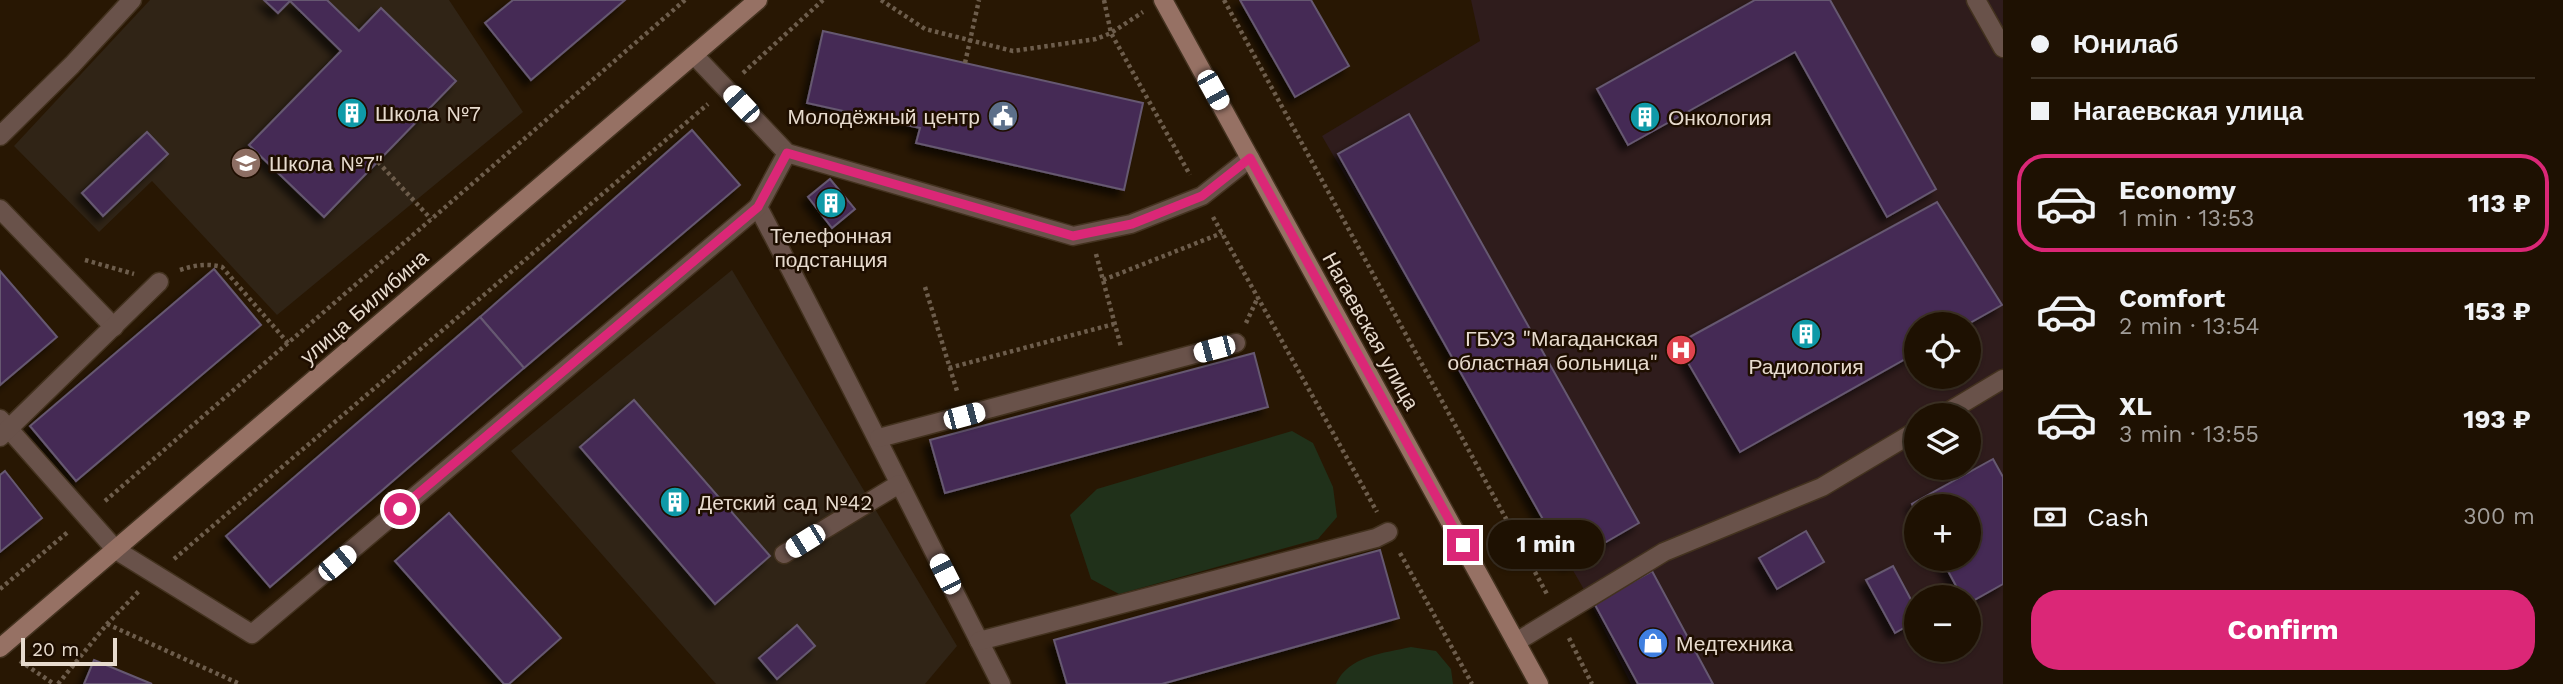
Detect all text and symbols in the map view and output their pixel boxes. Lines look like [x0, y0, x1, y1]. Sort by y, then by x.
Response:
text: Юнилаб [2073, 29, 2179, 59]
car [1194, 67, 1233, 113]
car [719, 81, 764, 127]
building icon: Школа №7 [335, 96, 369, 130]
text: Нагаевская улица [2073, 96, 2303, 126]
public building icon: Молодёжный центр [986, 99, 1020, 133]
building icon: Онкология [1628, 100, 1662, 134]
place label: Школа №7 [375, 101, 481, 126]
place label: Молодёжный центр [787, 104, 980, 129]
place label: Онкология [1668, 105, 1772, 130]
school or university icon: Школа №7" [229, 146, 263, 180]
place label: Школа №7" [269, 151, 383, 176]
icon: car [2035, 172, 2098, 235]
text: Economy [2119, 175, 2236, 205]
building icon: Телефонная подстанция [814, 186, 848, 220]
text: 113 ₽ [2468, 188, 2531, 218]
text: 1 min · 13:53 [2119, 205, 2255, 232]
place label: Телефонная подстанция [770, 223, 892, 272]
street label: улица Билибина [295, 244, 433, 369]
street label: Нагаевская улица [1317, 248, 1425, 414]
icon: car [2035, 280, 2098, 343]
text: Comfort [2119, 283, 2225, 313]
text: 153 ₽ [2464, 296, 2531, 326]
map controls [1904, 312, 1981, 662]
button: locate [1904, 312, 1981, 389]
text: 2 min · 13:54 [2119, 313, 2260, 340]
building icon: Радиология [1789, 317, 1823, 351]
place label: ГБУЗ "Магаданская областная больница" [1447, 326, 1658, 375]
car [1191, 333, 1238, 365]
hospital icon: ГБУЗ "Магаданская областная больница" [1664, 333, 1698, 367]
place label: Радиология [1748, 354, 1864, 379]
icon: car [2035, 388, 2098, 451]
text: XL [2119, 391, 2152, 421]
car [941, 400, 988, 432]
button: layers [1904, 403, 1981, 480]
text: 193 ₽ [2463, 404, 2531, 434]
text: 3 min · 13:55 [2119, 421, 2259, 448]
building icon: Детский сад №42 [658, 485, 692, 519]
place label: Детский сад №42 [698, 490, 873, 515]
route start [384, 493, 416, 525]
button: + [1904, 494, 1981, 571]
icon: cash [2031, 498, 2069, 536]
text: Cash [2087, 502, 2149, 532]
text: 300 m [2463, 503, 2535, 530]
callout: 1 min [1488, 520, 1603, 570]
car [782, 521, 829, 561]
route end [1447, 529, 1479, 561]
text: 1 min [1516, 531, 1576, 558]
car [315, 541, 360, 585]
car [927, 551, 964, 597]
button: − [1904, 585, 1981, 662]
button: Confirm [2031, 590, 2535, 670]
shop icon: Медтехника [1636, 626, 1670, 660]
place label: Медтехника [1676, 631, 1793, 656]
scale bar [21, 635, 117, 667]
text: 20 m [32, 638, 79, 661]

